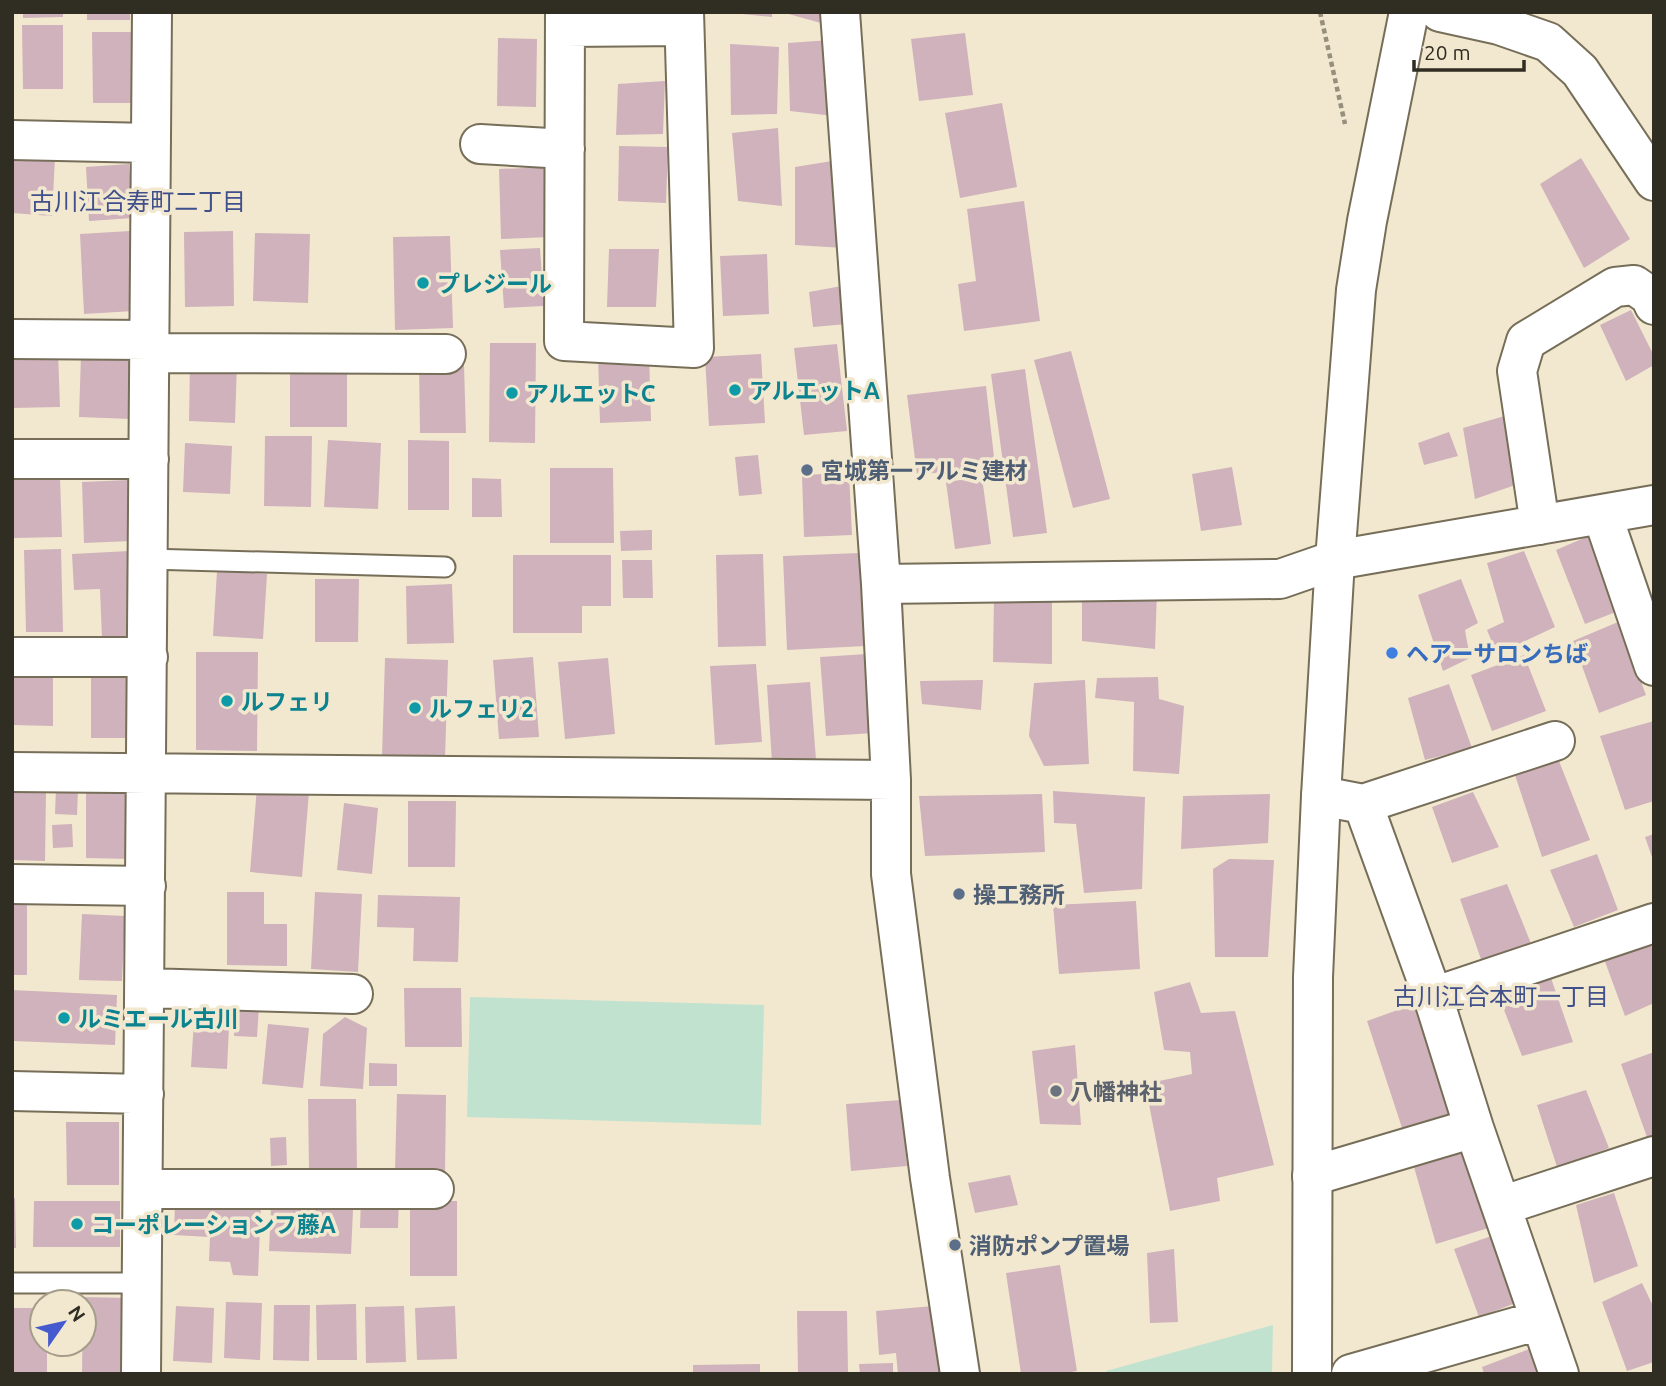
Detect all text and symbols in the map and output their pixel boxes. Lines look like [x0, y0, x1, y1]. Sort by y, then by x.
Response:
scale bar [1414, 28, 1524, 72]
text: 20 m [1424, 40, 1471, 64]
district label: 古川江合寿町二丁目 [30, 188, 246, 215]
place label: プレジール [437, 271, 552, 296]
marker: プレジール [415, 275, 431, 291]
place label: アルエットA [749, 378, 880, 403]
place label: アルエットC [526, 381, 656, 406]
marker: アルエットA [727, 382, 743, 398]
marker: アルエットC [504, 385, 520, 401]
place label: 宮城第一アルミ建材 [821, 458, 1028, 483]
marker: 宮城第一アルミ建材 [799, 462, 815, 478]
place label: ヘアーサロンちば [1406, 641, 1588, 666]
marker: ヘアーサロンちば [1384, 645, 1400, 661]
place label: ルフェリ [241, 689, 333, 714]
marker: ルフェリ [219, 693, 235, 709]
place label: ルフェリ2 [429, 696, 534, 721]
marker: ルフェリ2 [407, 700, 423, 716]
place label: 操工務所 [973, 882, 1065, 907]
marker: 操工務所 [951, 886, 967, 902]
district label: 古川江合本町一丁目 [1393, 983, 1609, 1010]
place label: ルミエール古川 [78, 1006, 239, 1031]
marker: ルミエール古川 [56, 1010, 72, 1026]
place label: 八幡神社 [1070, 1079, 1162, 1104]
marker: 八幡神社 [1048, 1083, 1064, 1099]
place label: コーポレーションフ藤A [91, 1212, 336, 1237]
marker: コーポレーションフ藤A [69, 1216, 85, 1232]
place label: 消防ポンプ置場 [969, 1233, 1129, 1258]
marker: 消防ポンプ置場 [947, 1237, 963, 1253]
north arrow [28, 1288, 98, 1358]
text: N [64, 1301, 90, 1326]

